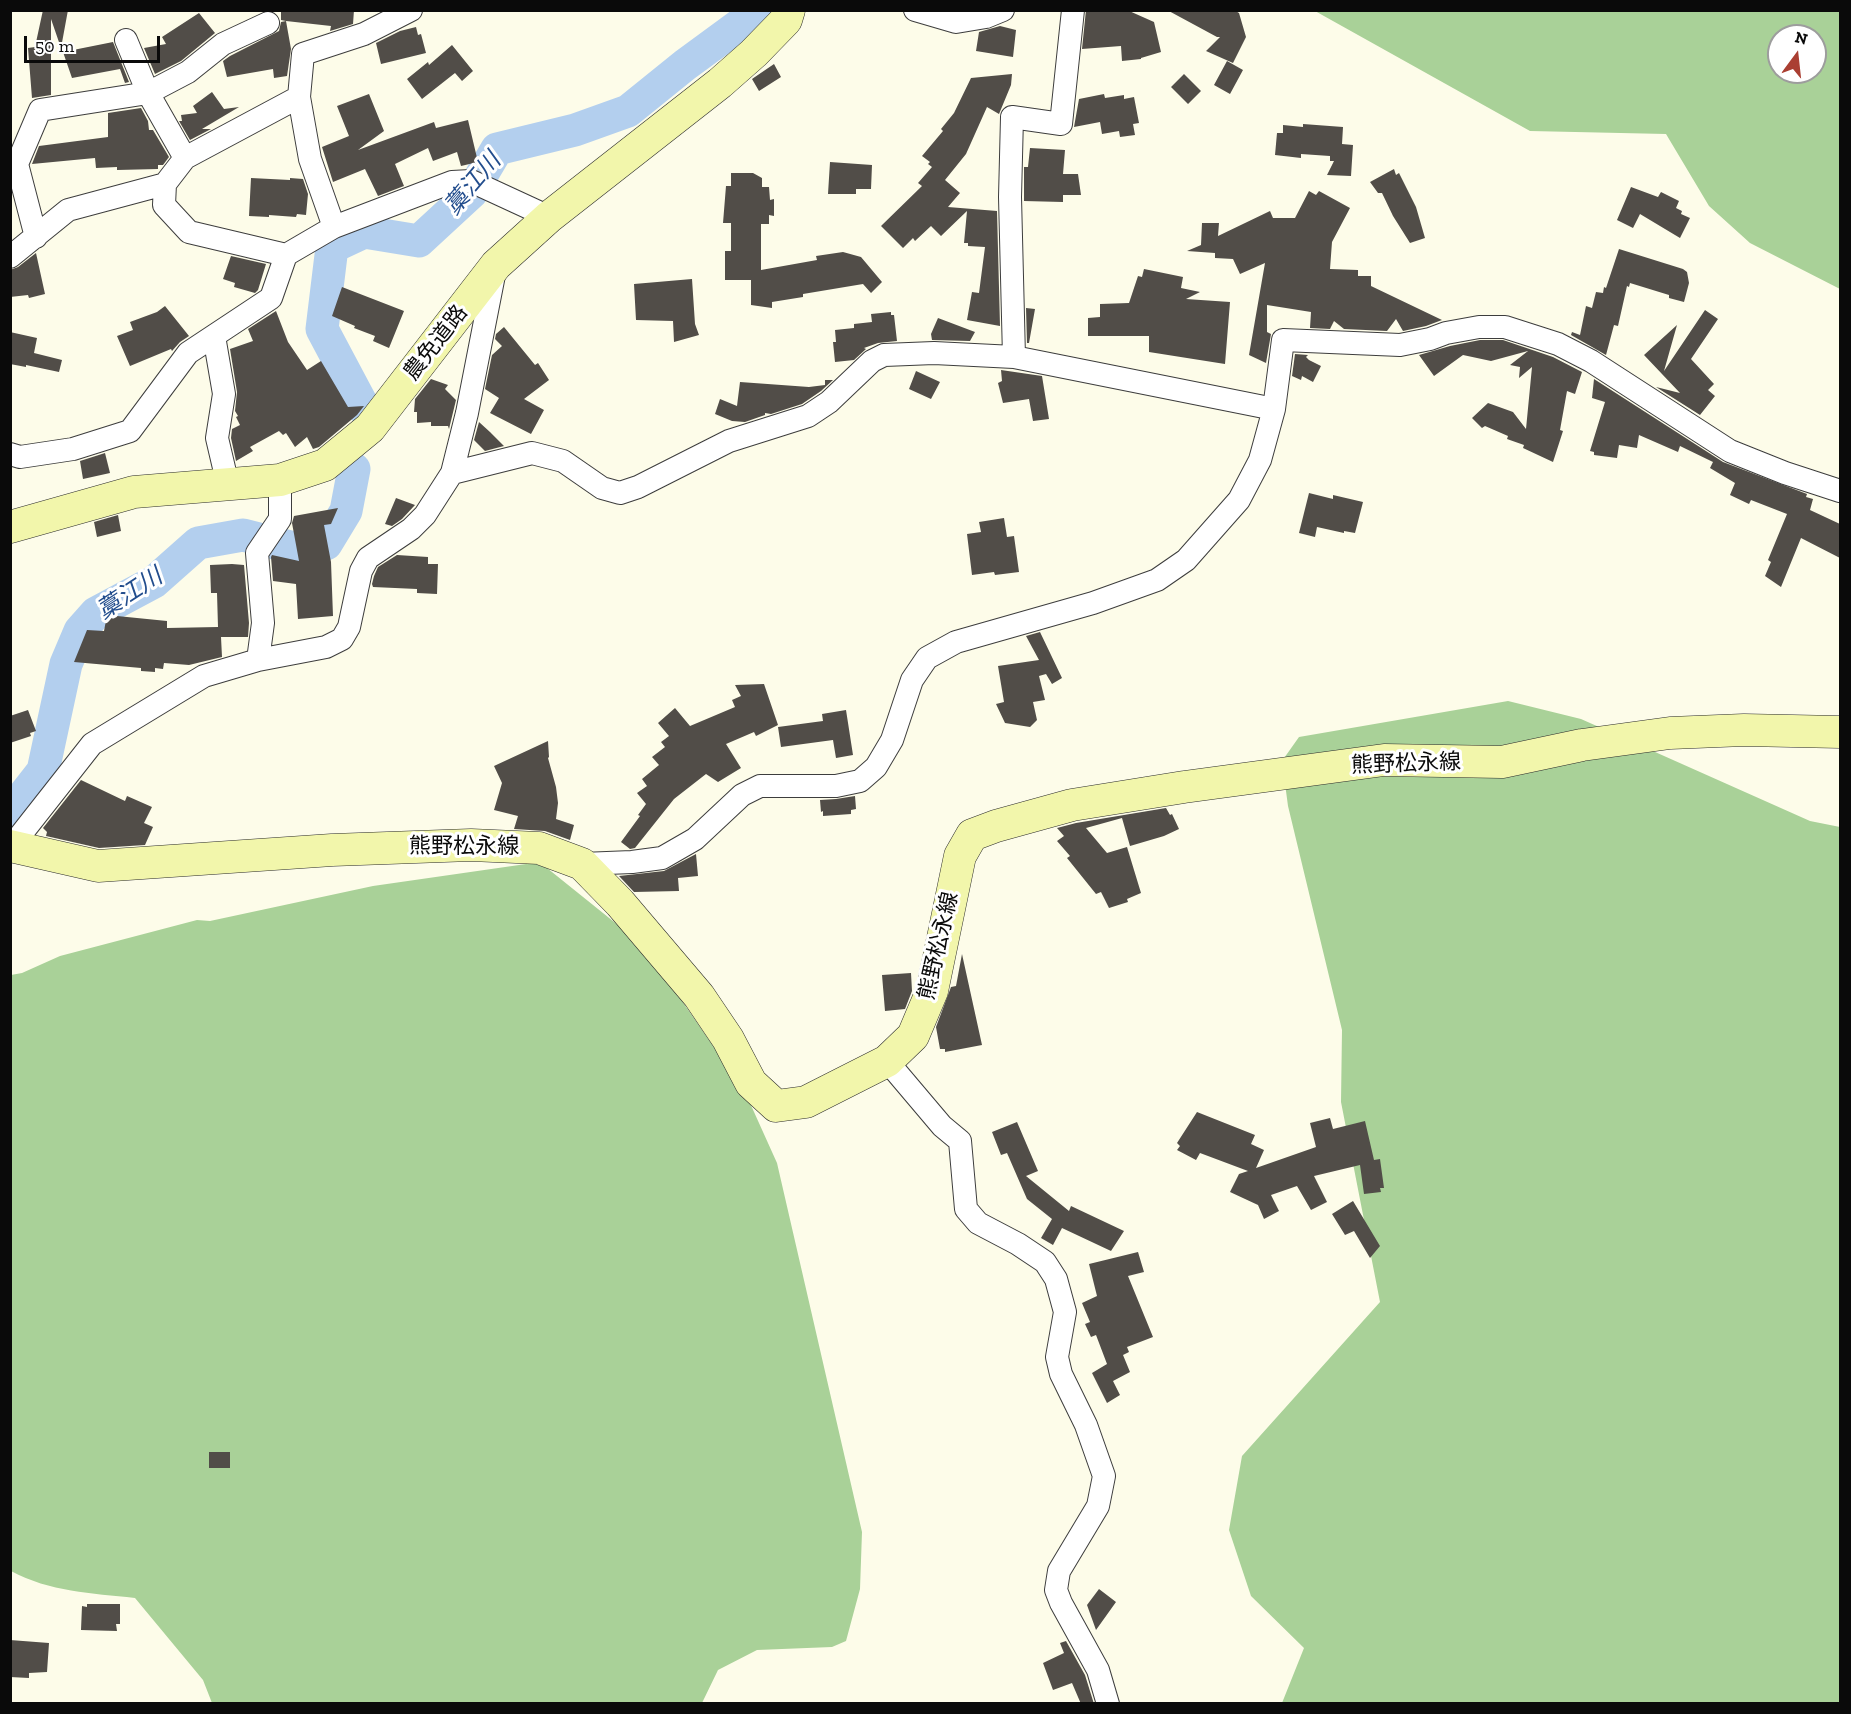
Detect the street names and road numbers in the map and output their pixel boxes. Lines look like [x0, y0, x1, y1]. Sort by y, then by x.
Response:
street label: 農免道路 [399, 300, 473, 386]
street label: 熊野松永線 [1351, 749, 1461, 779]
street label: 熊野松永線 [409, 834, 519, 860]
street label: 熊野松永線 [914, 889, 964, 1003]

